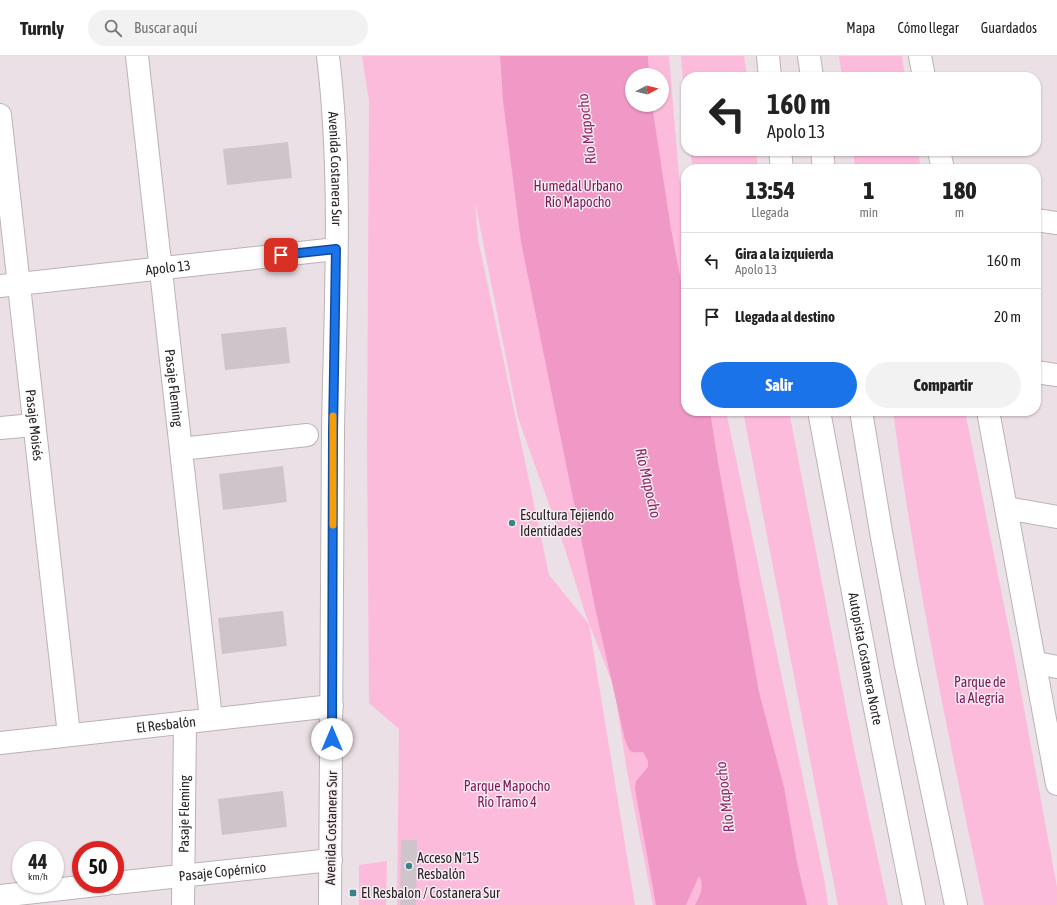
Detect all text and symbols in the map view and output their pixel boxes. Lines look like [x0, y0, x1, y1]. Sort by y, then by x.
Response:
search box [88, 10, 368, 46]
text: Turnly [20, 17, 64, 39]
icon: search [102, 17, 124, 39]
text: Buscar aquí [134, 19, 198, 36]
text: Mapa [846, 20, 875, 36]
text: Cómo llegar [897, 20, 959, 36]
text: Guardados [981, 20, 1037, 36]
north arrow [625, 68, 669, 112]
map controls [625, 68, 669, 112]
icon: left [701, 88, 753, 140]
text: 160 m [767, 88, 830, 120]
water label: Río Mapocho [574, 93, 599, 165]
street label: Avenida Costanera Sur [325, 111, 345, 227]
text: Apolo 13 [767, 121, 825, 142]
text: 13:54 [746, 177, 795, 204]
text: 1 [863, 177, 874, 204]
text: 180 [943, 177, 976, 204]
park label: Humedal Urbano Río Mapocho [534, 178, 622, 210]
text: Llegada [751, 205, 789, 220]
text: min [859, 205, 878, 220]
text: m [955, 205, 964, 220]
pin [264, 238, 298, 272]
icon: arrive [270, 244, 292, 266]
text: Gira a la izquierda [735, 245, 833, 262]
icon: left [701, 250, 723, 272]
text: 160 m [987, 252, 1021, 269]
street label: Apolo 13 [145, 257, 191, 278]
text: Apolo 13 [735, 262, 777, 277]
icon: arrive [701, 306, 723, 328]
text: Llegada al destino [735, 308, 835, 325]
text: 20 m [994, 308, 1021, 325]
street label: Pasaje Fleming [162, 348, 186, 428]
button: Salir [701, 362, 857, 408]
button: Compartir [865, 362, 1021, 408]
street label: Pasaje Moisés [23, 389, 46, 462]
water label: Río Mapocho [632, 446, 665, 519]
place label: Escultura Tejiendo Identidades [520, 507, 614, 539]
marker: Escultura Tejiendo Identidades [507, 518, 517, 528]
street label: Autopista Costanera Norte [845, 591, 886, 726]
park label: Parque de la Alegría [954, 674, 1006, 706]
street label: El Resbalón [135, 713, 197, 736]
position arrow [311, 718, 353, 760]
water label: Río Mapocho [712, 761, 737, 833]
street label: Avenida Costanera Sur [322, 770, 340, 885]
street label: Pasaje Fleming [176, 775, 192, 853]
park label: Parque Mapocho Río Tramo 4 [464, 778, 550, 810]
speed limit sign: 50 [72, 841, 124, 893]
text: 44 [29, 850, 47, 873]
place label: Acceso N°15 Resbalón [417, 850, 479, 882]
street label: Pasaje Copérnico [178, 859, 267, 884]
marker: Acceso N°15 Resbalón [404, 861, 414, 871]
text: km/h [28, 871, 48, 882]
place label: El Resbalon / Costanera Sur [361, 885, 501, 901]
marker: El Resbalon / Costanera Sur [348, 888, 358, 898]

